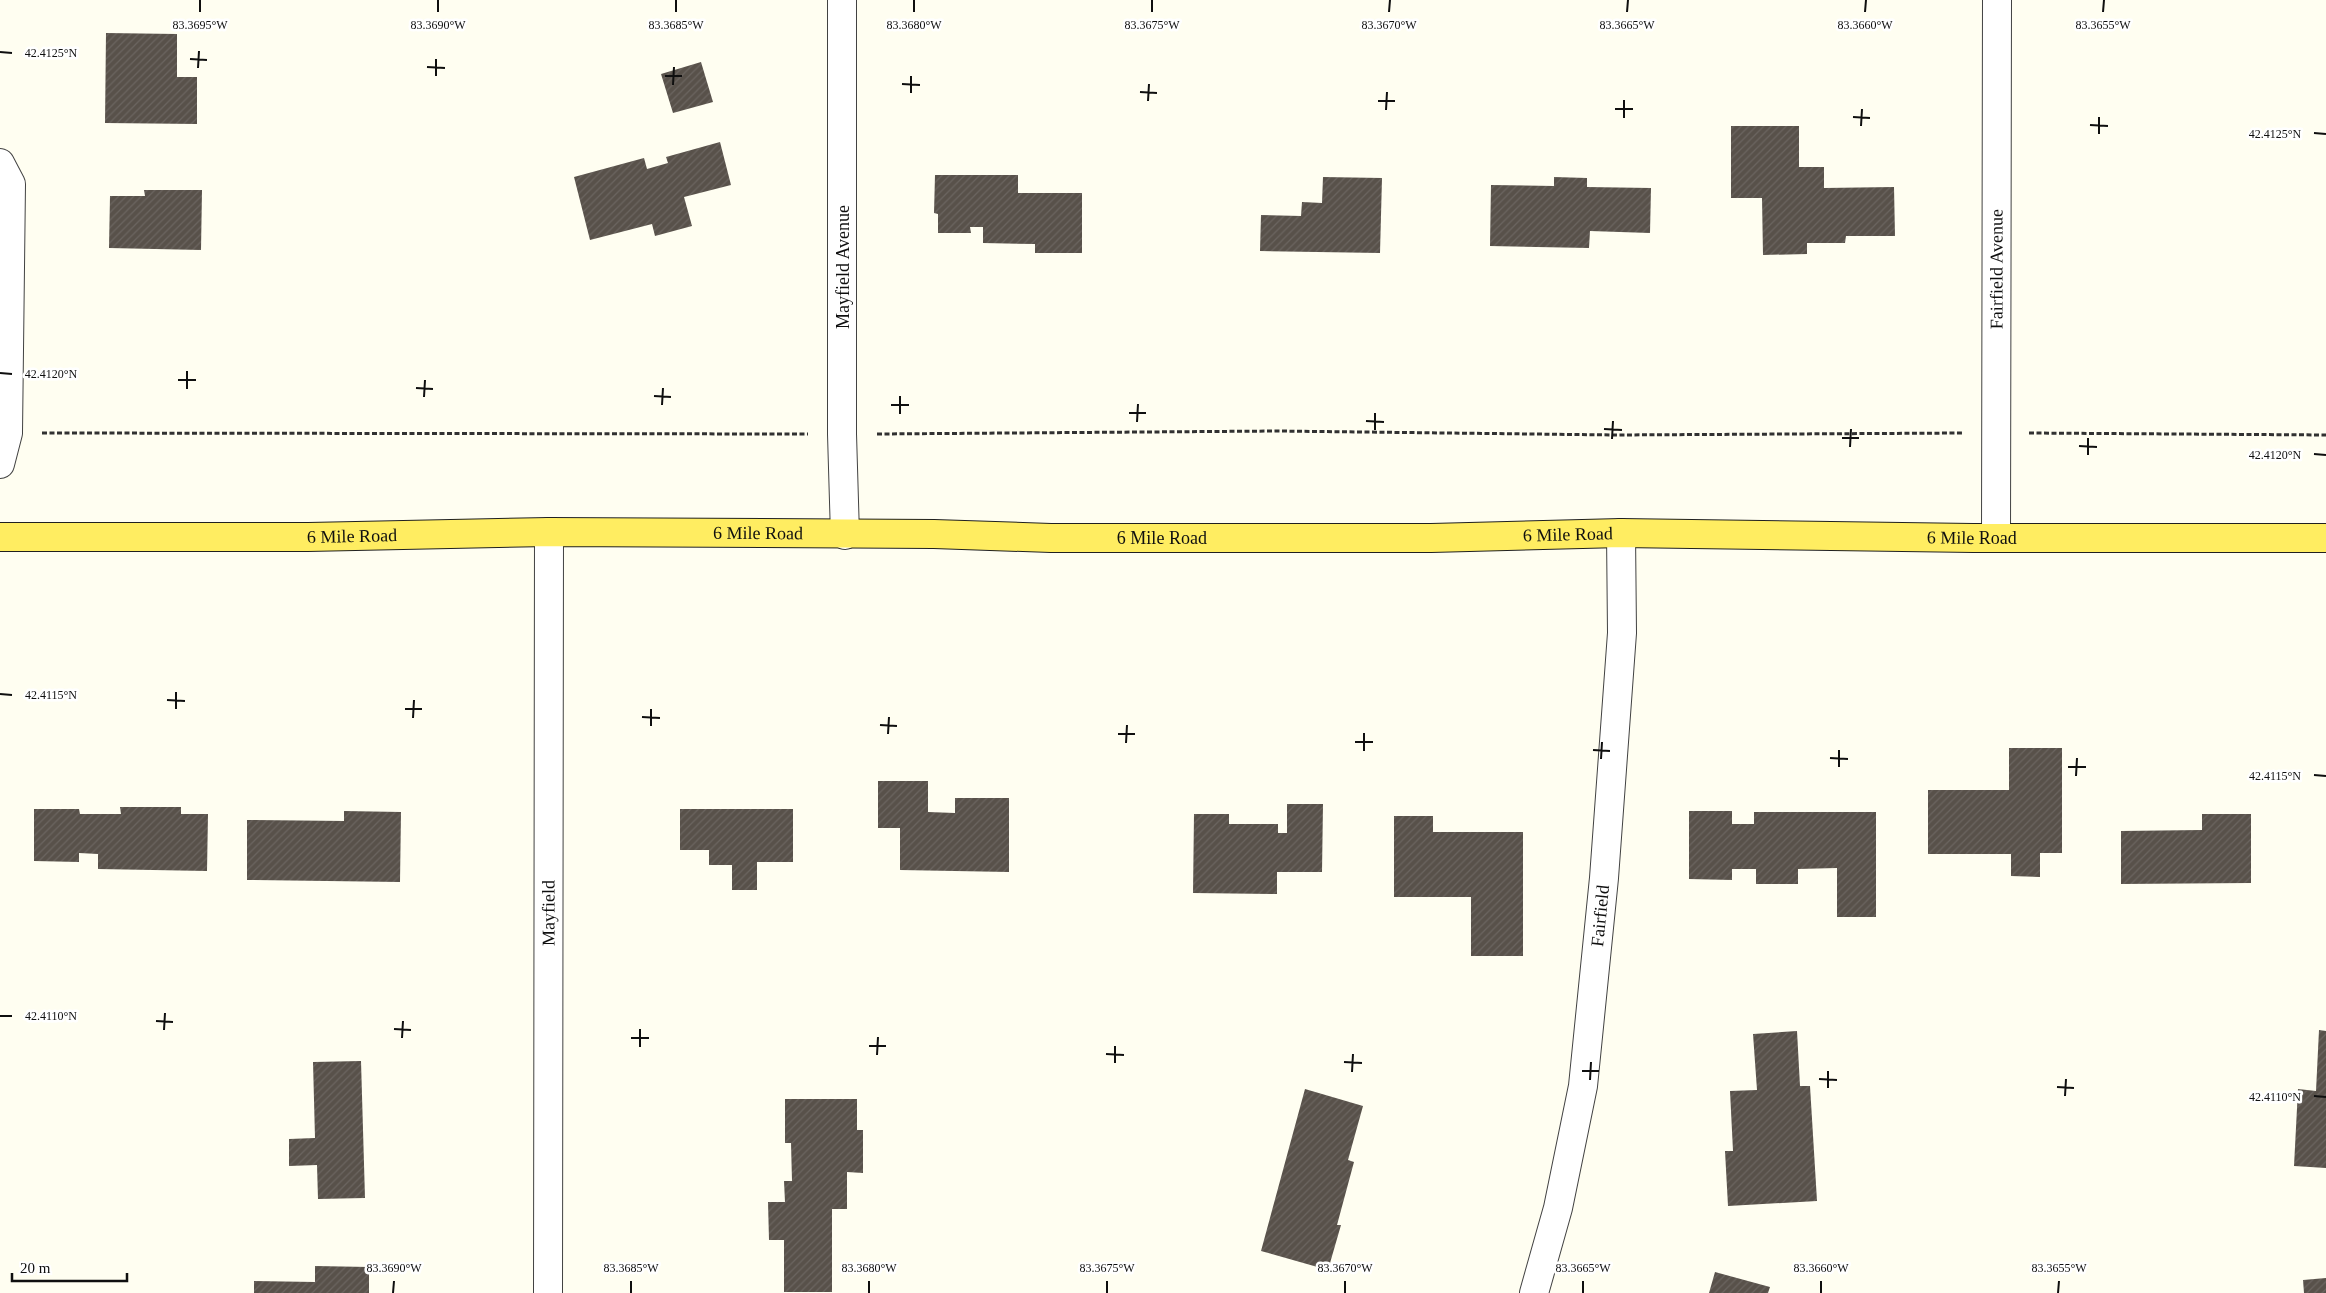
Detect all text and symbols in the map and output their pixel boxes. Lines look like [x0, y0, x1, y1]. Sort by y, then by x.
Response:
text: 83.3695°W [172, 18, 228, 32]
text: 83.3690°W [410, 18, 466, 32]
text: 83.3685°W [648, 18, 704, 32]
text: 83.3680°W [886, 18, 942, 32]
text: 83.3675°W [1124, 18, 1180, 32]
text: 83.3670°W [1361, 18, 1417, 32]
text: 83.3665°W [1599, 18, 1655, 32]
text: 83.3660°W [1837, 18, 1893, 32]
text: 83.3655°W [2075, 18, 2131, 32]
text: 42.4125°N [25, 46, 78, 60]
text: 42.4125°N [2249, 127, 2302, 141]
street label: Mayfield Avenue [833, 205, 853, 329]
street label: Fairfield Avenue [1986, 209, 2007, 329]
text: 42.4120°N [25, 367, 78, 381]
text: 42.4120°N [2249, 448, 2302, 462]
street label: 6 Mile Road [713, 523, 803, 543]
street label: 6 Mile Road [1523, 523, 1613, 546]
street label: 6 Mile Road [307, 525, 397, 547]
street label: 6 Mile Road [1927, 527, 2017, 548]
street label: 6 Mile Road [1117, 528, 1207, 548]
text: 42.4115°N [25, 688, 77, 702]
text: 42.4115°N [2249, 769, 2301, 783]
street label: Mayfield [538, 880, 559, 946]
street label: Fairfield [1587, 884, 1613, 948]
text: 42.4110°N [25, 1009, 77, 1023]
text: 42.4110°N [2249, 1090, 2301, 1104]
scale bar [12, 1250, 128, 1282]
text: 20 m [20, 1260, 51, 1276]
text: 83.3690°W [366, 1261, 422, 1275]
text: 83.3685°W [603, 1261, 659, 1275]
text: 83.3680°W [841, 1261, 897, 1275]
text: 83.3675°W [1079, 1261, 1135, 1275]
text: 83.3670°W [1317, 1261, 1373, 1275]
text: 83.3665°W [1555, 1261, 1611, 1275]
text: 83.3660°W [1793, 1261, 1849, 1275]
text: 83.3655°W [2031, 1261, 2087, 1275]

